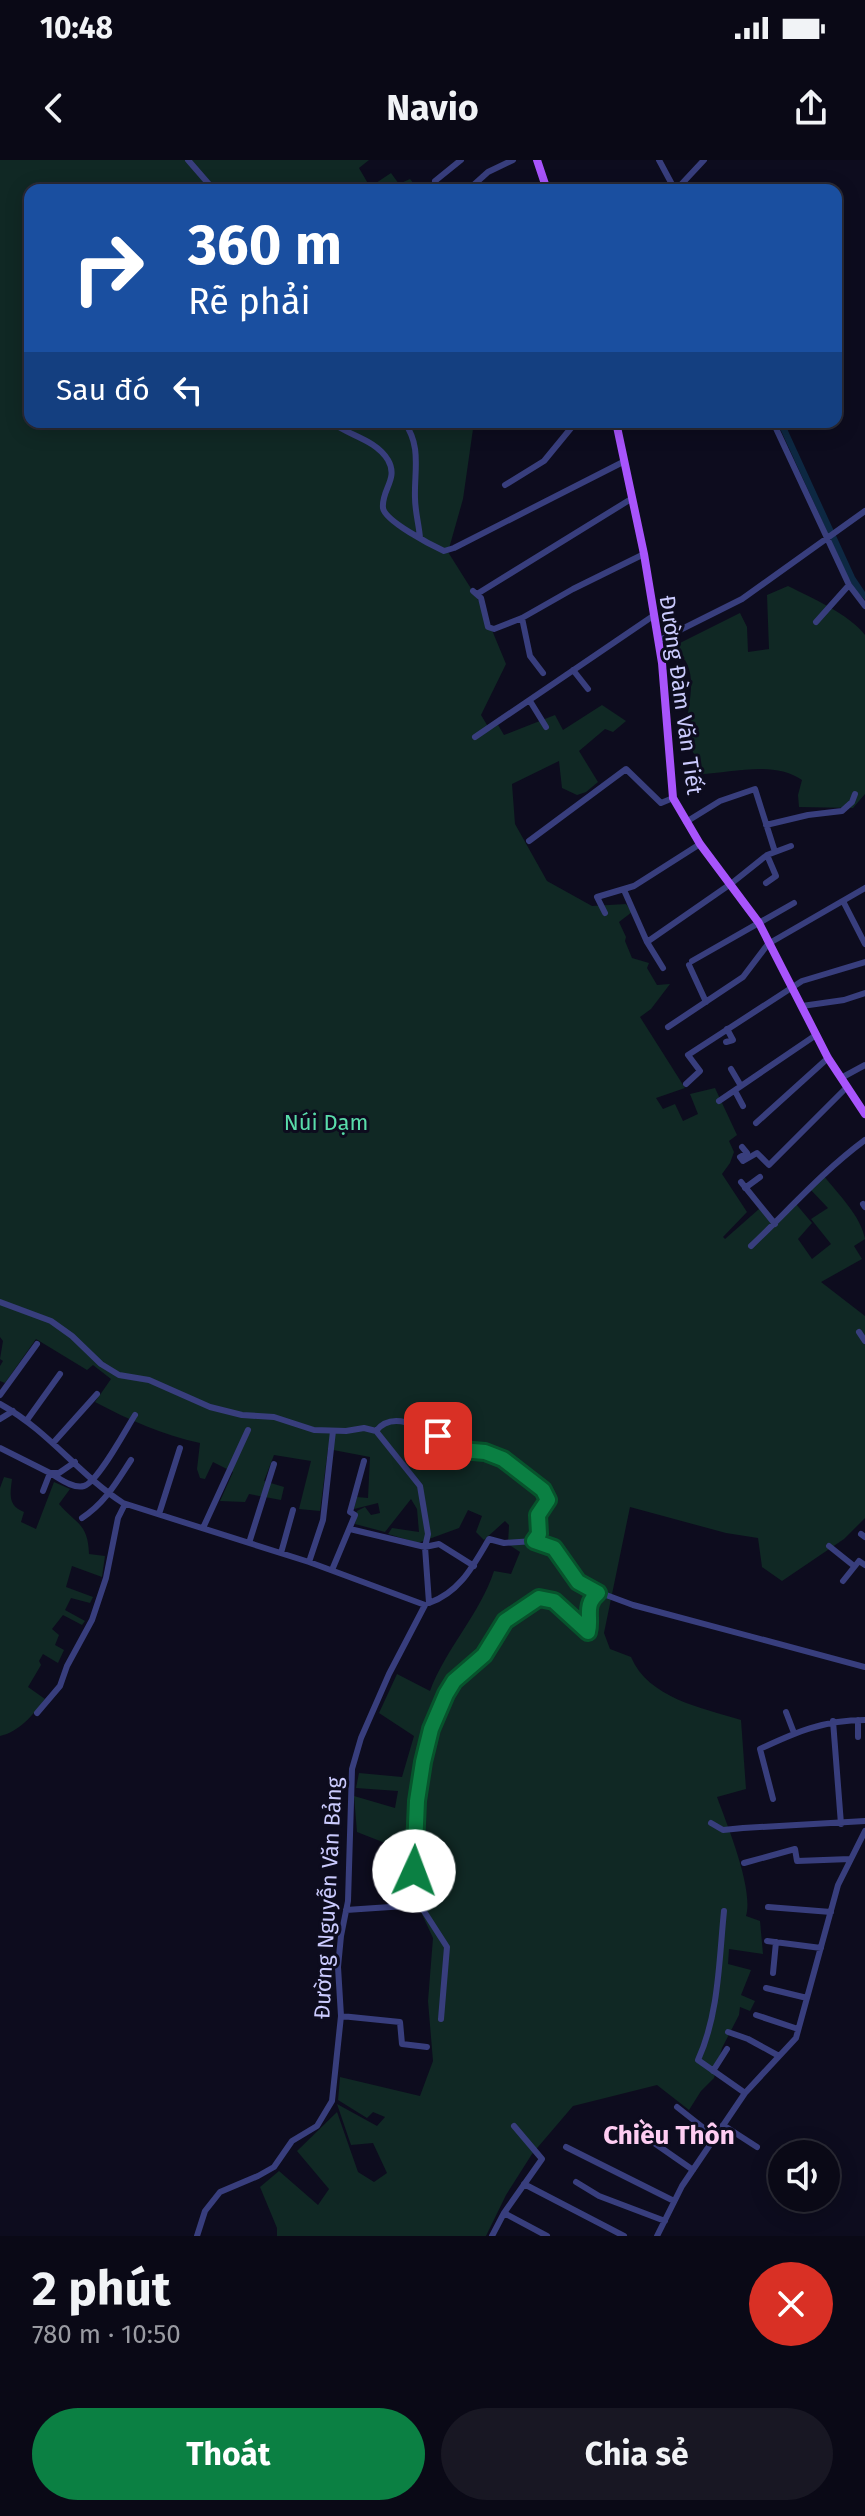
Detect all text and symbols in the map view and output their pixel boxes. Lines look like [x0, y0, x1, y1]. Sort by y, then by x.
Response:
text: 10:48 [40, 10, 113, 46]
icon: back [32, 86, 76, 130]
text: Navio [386, 86, 479, 130]
icon: share [789, 86, 833, 130]
text: 360 m [188, 212, 342, 279]
icon: right [56, 216, 160, 320]
text: Rẽ phải [188, 280, 311, 324]
icon: left [166, 368, 210, 412]
text: Sau đó [56, 372, 150, 408]
street label: Đường Đàm Văn Tiết [654, 594, 708, 796]
park label: Núi Dạm [284, 1109, 368, 1136]
pin [404, 1402, 472, 1470]
icon: arrive [416, 1414, 460, 1458]
street label: Đường Nguyễn Văn Bảng [308, 1776, 348, 2020]
position arrow [372, 1829, 456, 1913]
district label: Chiều Thôn [603, 2118, 735, 2151]
map controls [768, 2140, 840, 2212]
button: sound [768, 2140, 840, 2212]
text: 2 phút [32, 2260, 171, 2318]
button: close [749, 2262, 833, 2346]
text: 780 m · 10:50 [32, 2319, 181, 2350]
button: Thoát [32, 2408, 425, 2500]
button: Chia sẻ [441, 2408, 833, 2500]

